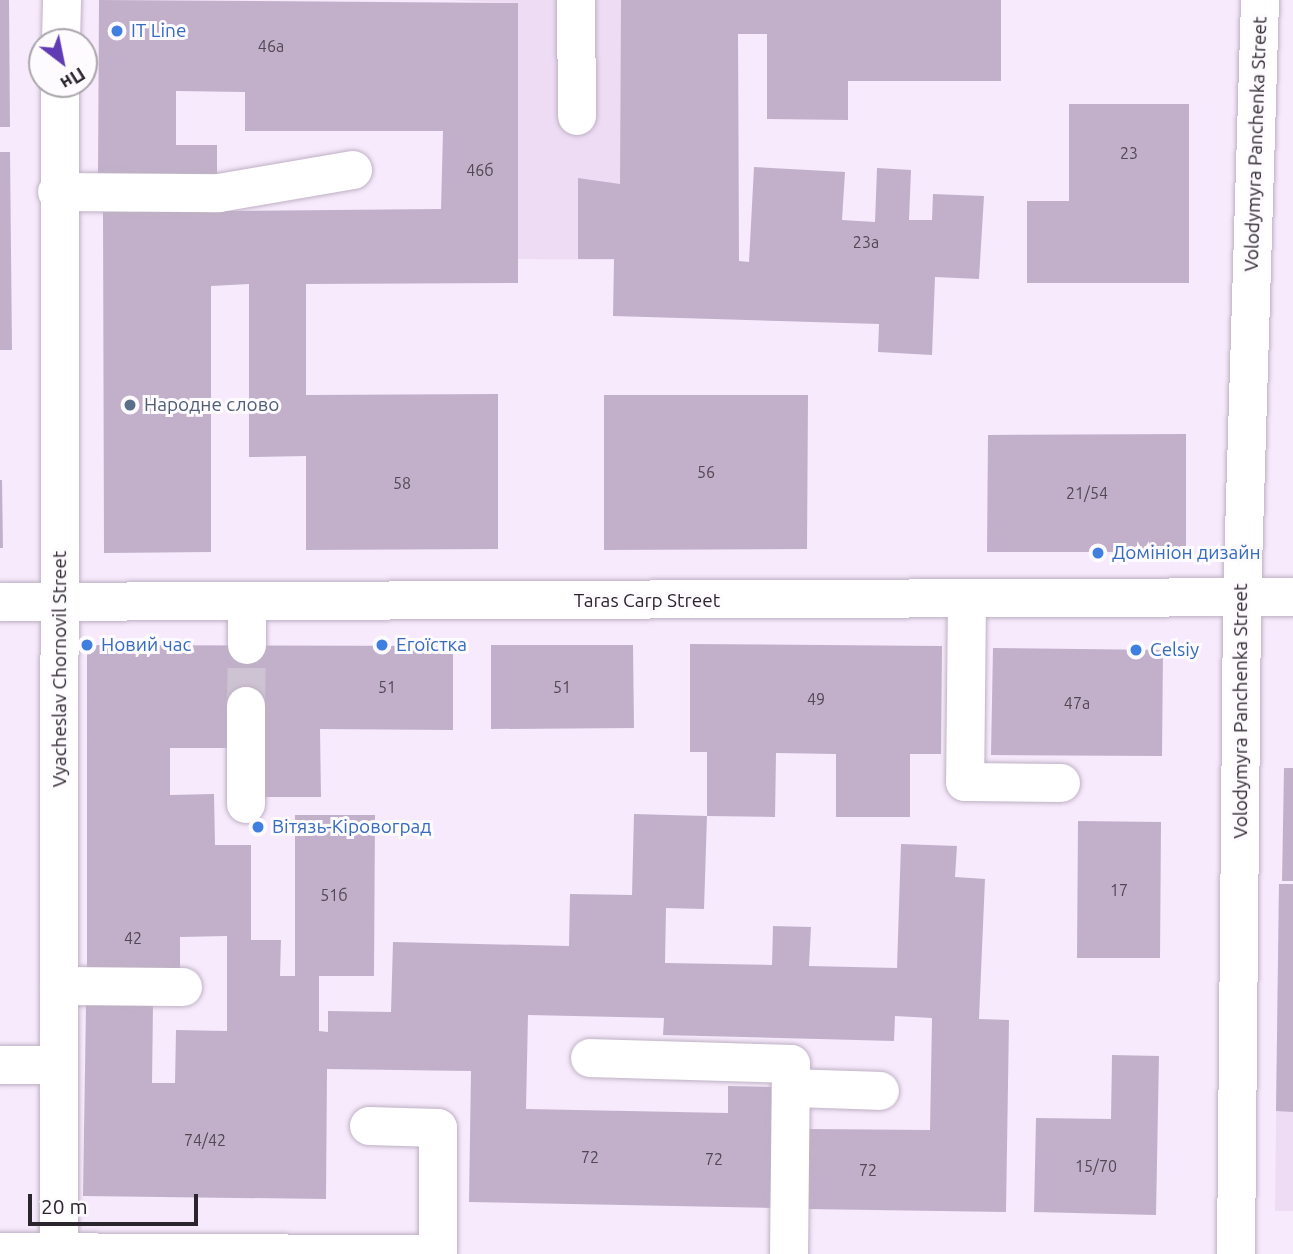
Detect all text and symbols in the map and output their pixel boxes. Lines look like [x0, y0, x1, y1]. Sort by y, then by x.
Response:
street label: Volodymyra Panchenka Street [1240, 16, 1272, 272]
place label: IT Line [131, 20, 186, 42]
marker: IT Line [109, 23, 125, 39]
north arrow [28, 28, 98, 98]
house number: 46а [258, 36, 284, 56]
text: Пн [57, 63, 89, 95]
house number: 23 [1120, 143, 1138, 163]
house number: 46б [466, 160, 494, 180]
house number: 23а [853, 232, 879, 252]
place label: Народне слово [144, 394, 279, 416]
marker: Народне слово [122, 397, 138, 413]
house number: 56 [697, 462, 715, 482]
house number: 58 [393, 473, 411, 493]
house number: 21/54 [1066, 483, 1108, 503]
place label: Домініон дизайн [1112, 542, 1261, 564]
marker: Домініон дизайн [1090, 545, 1106, 561]
street label: Vyacheslav Chornovil Street [49, 551, 71, 787]
street label: Volodymyra Panchenka Street [1230, 583, 1252, 839]
street label: Taras Carp Street [574, 590, 720, 612]
place label: Новий час [101, 634, 191, 656]
place label: Егоїстка [396, 634, 467, 656]
marker: Новий час [79, 637, 95, 653]
marker: Егоїстка [374, 637, 390, 653]
place label: Celsiy [1150, 639, 1199, 661]
marker: Celsiy [1128, 642, 1144, 658]
house number: 51 [378, 677, 396, 697]
house number: 51 [553, 677, 571, 697]
house number: 49 [807, 689, 825, 709]
house number: 47а [1064, 693, 1090, 713]
place label: Вітязь-Кіровоград [272, 816, 431, 838]
marker: Вітязь-Кіровоград [250, 819, 266, 835]
house number: 17 [1110, 880, 1128, 900]
house number: 51б [320, 885, 348, 905]
house number: 42 [124, 928, 142, 948]
house number: 74/42 [184, 1130, 226, 1150]
house number: 72 [581, 1147, 599, 1167]
house number: 72 [705, 1149, 723, 1169]
house number: 15/70 [1075, 1156, 1117, 1176]
house number: 72 [859, 1160, 877, 1180]
scale bar [32, 1180, 201, 1224]
text: 20 m [41, 1194, 88, 1218]

